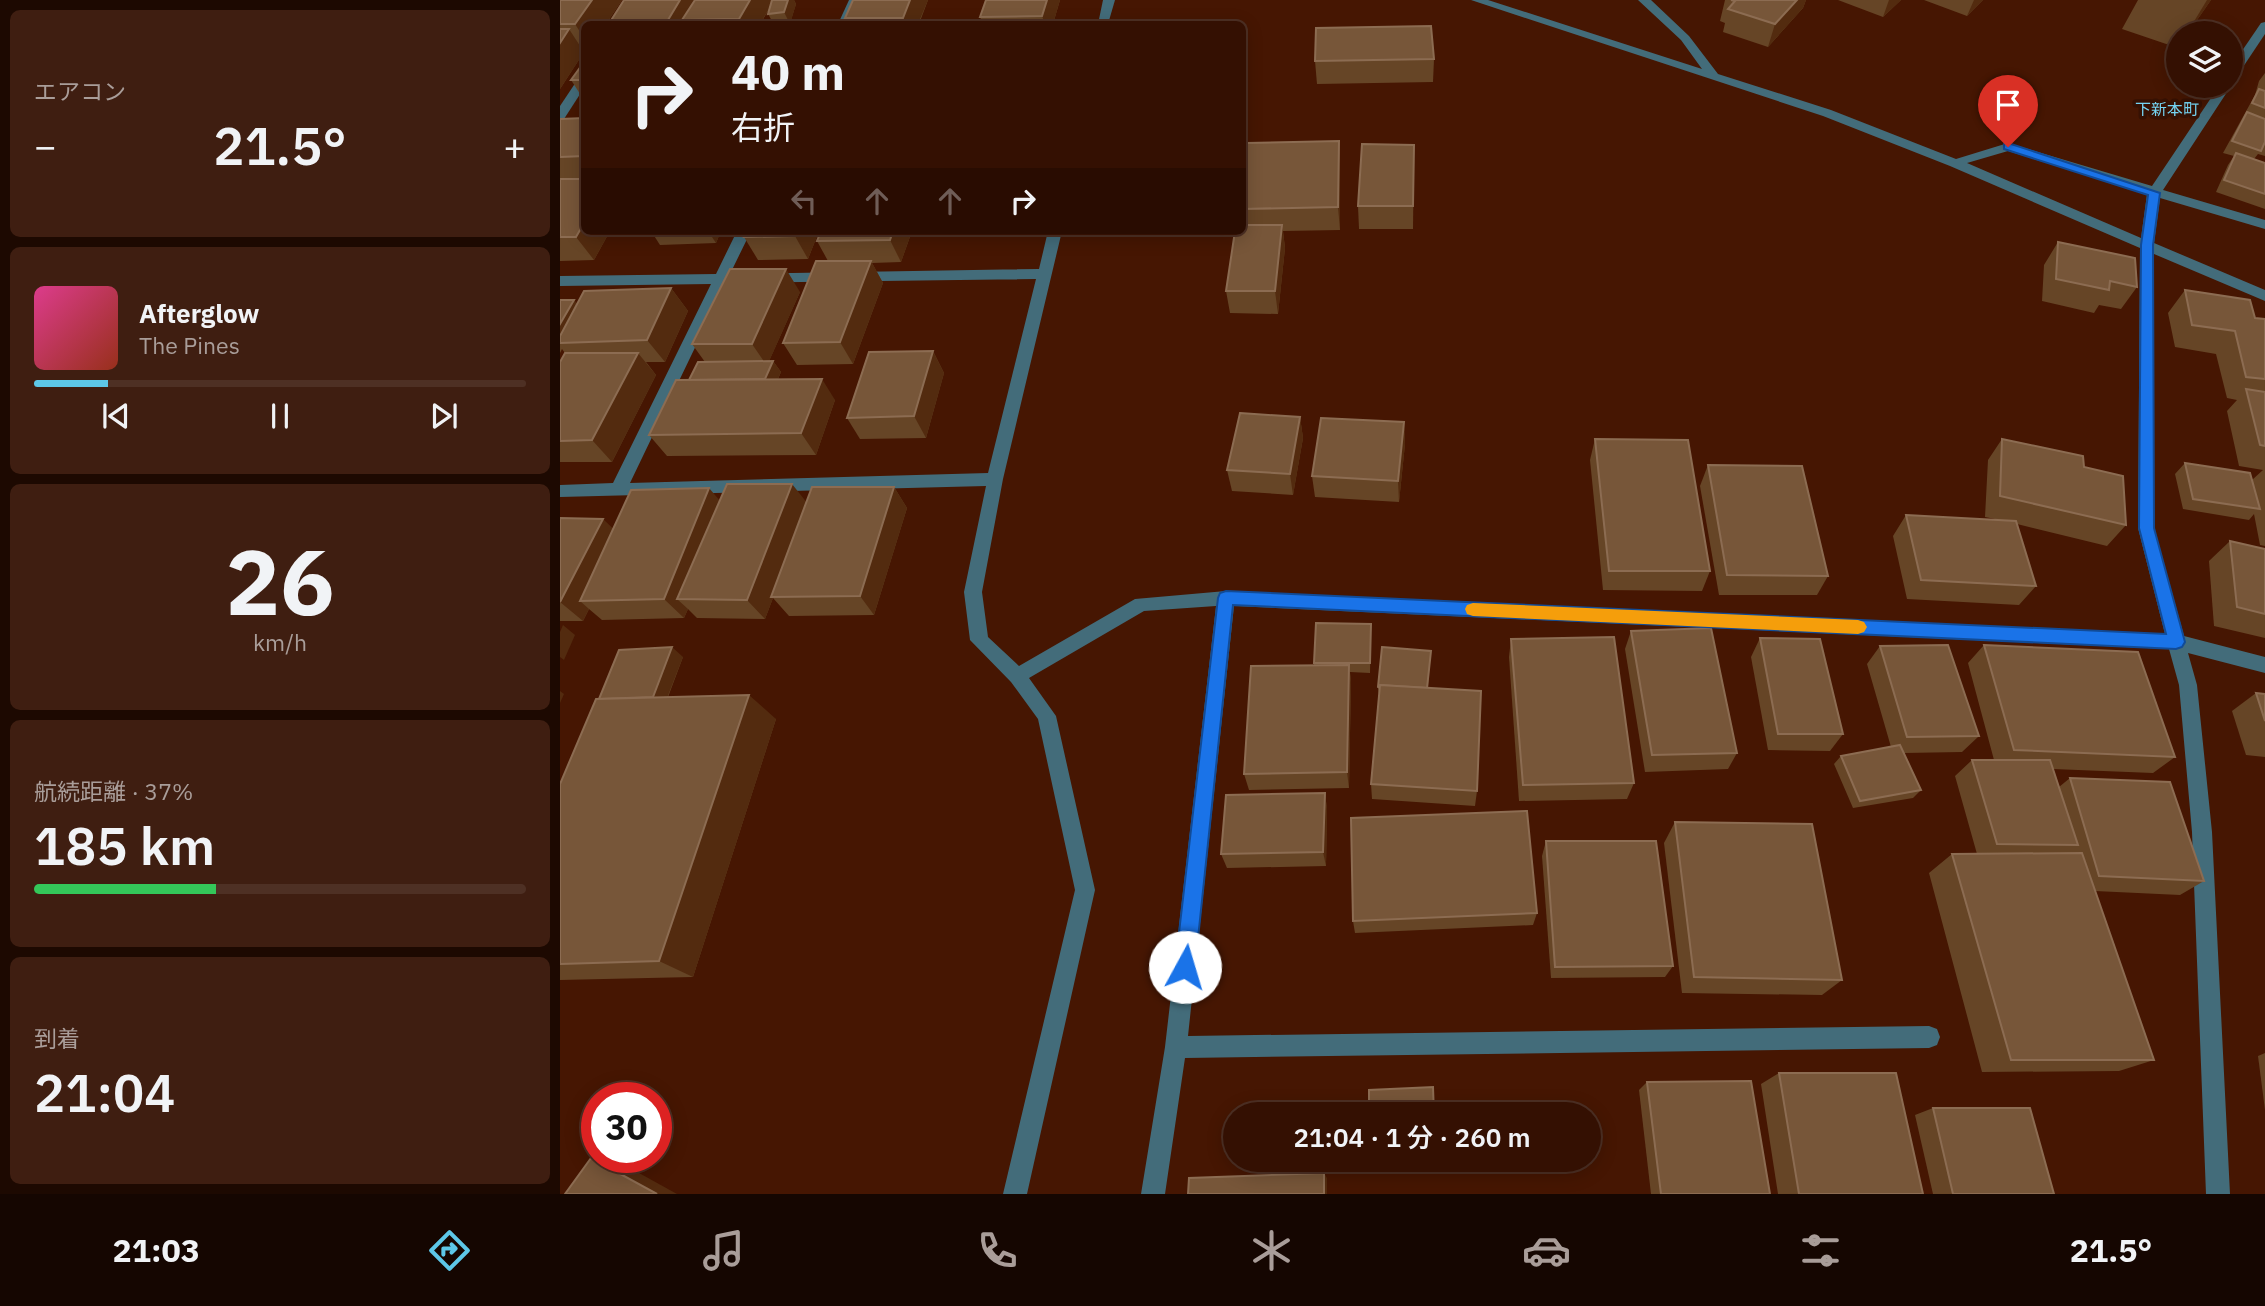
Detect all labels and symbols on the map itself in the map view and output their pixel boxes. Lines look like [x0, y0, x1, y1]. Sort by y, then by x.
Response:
pin [1978, 75, 2038, 147]
district label: 下新本町 [2135, 99, 2199, 119]
position arrow [1148, 930, 1222, 1004]
speed limit sign: 30 [581, 1082, 672, 1173]

